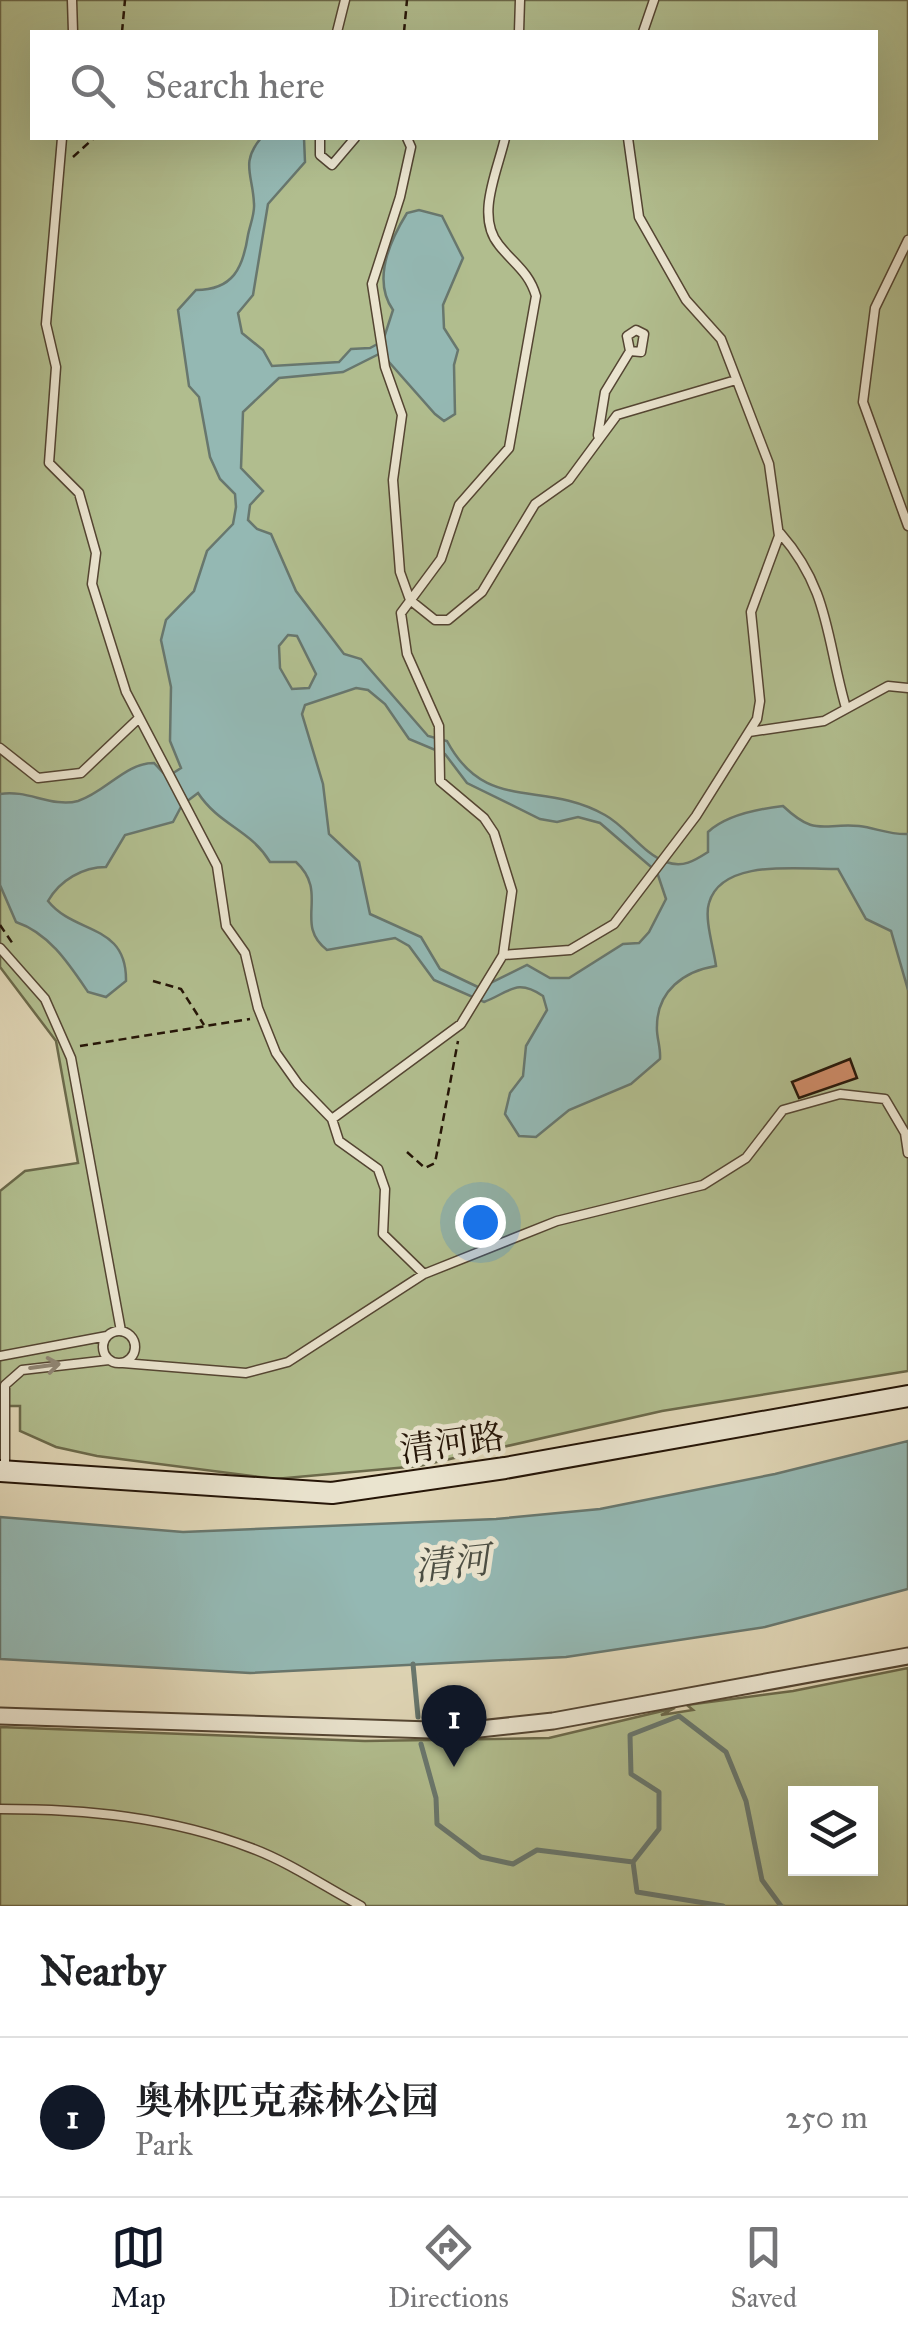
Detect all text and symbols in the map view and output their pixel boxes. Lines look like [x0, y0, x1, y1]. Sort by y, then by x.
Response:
search box [30, 30, 878, 140]
icon: search [65, 58, 120, 113]
text: Search here [145, 62, 325, 108]
your location [455, 1197, 506, 1248]
one-way arrow [28, 1357, 60, 1375]
street label: 清河路 [397, 1415, 507, 1472]
water label: 清河 [412, 1536, 498, 1590]
pin: 1 [422, 1684, 486, 1767]
map controls [788, 1786, 878, 1876]
button: layers [788, 1786, 878, 1876]
text: Nearby [40, 1945, 165, 1997]
text: 奥林匹克森林公园 [135, 2078, 439, 2124]
text: 1 [66, 2098, 79, 2137]
text: 250 m [785, 2098, 868, 2137]
text: Park [135, 2125, 193, 2164]
tab: Map [111, 2220, 166, 2315]
tab: Directions [388, 2220, 509, 2315]
tab: Saved [731, 2220, 797, 2315]

